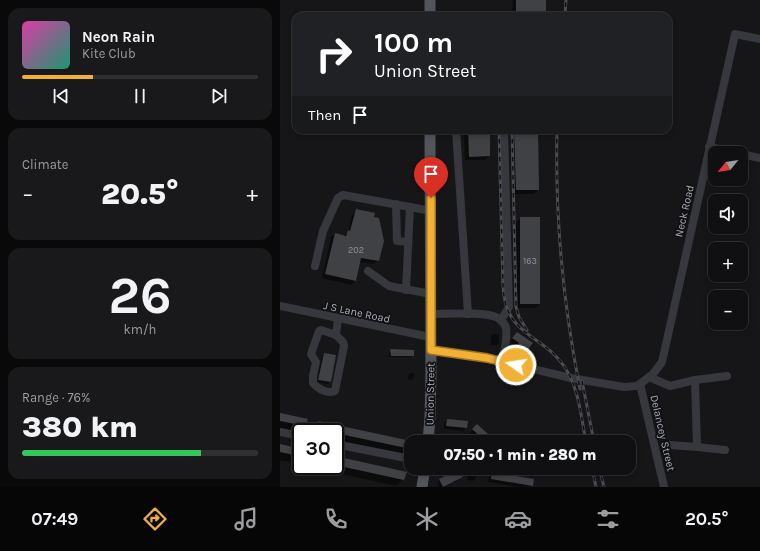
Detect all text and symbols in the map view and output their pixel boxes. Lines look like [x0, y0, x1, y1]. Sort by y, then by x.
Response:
text: 100 m [374, 26, 453, 59]
text: Neon Rain [82, 28, 155, 46]
icon: right [308, 28, 360, 80]
text: Kite Club [82, 46, 136, 61]
text: Union Street [374, 60, 476, 82]
icon: previous [50, 85, 72, 107]
icon: pause [129, 85, 151, 107]
icon: next [208, 85, 230, 107]
icon: arrive [349, 104, 371, 126]
text: Then [308, 106, 341, 124]
north arrow [708, 146, 748, 186]
map controls [708, 146, 748, 330]
text: Climate [22, 157, 68, 172]
pin [414, 157, 448, 198]
icon: arrive [420, 163, 442, 185]
text: 20.5° [101, 176, 179, 212]
text: − [22, 181, 34, 207]
text: + [246, 181, 258, 207]
street label: Neck Road [672, 184, 697, 238]
button: sound [708, 194, 748, 234]
button: + [708, 242, 748, 282]
house number: 202 [348, 245, 364, 255]
house number: 163 [523, 256, 537, 266]
text: 26 [108, 265, 172, 326]
button: − [708, 290, 748, 330]
street label: J S Lane Road [322, 299, 391, 326]
text: km/h [124, 322, 156, 337]
position arrow [495, 344, 537, 386]
street label: Union Street [423, 363, 438, 425]
text: Range · 76% [22, 390, 90, 405]
street label: Delancey Street [647, 394, 678, 473]
text: 380 km [22, 409, 138, 445]
speed limit sign: 30 [292, 423, 344, 475]
text: 07:50 · 1 min · 280 m [443, 446, 597, 464]
icon: directions [141, 505, 169, 533]
icon: music [232, 505, 260, 533]
icon: phone [322, 505, 350, 533]
icon: climate [413, 505, 441, 533]
icon: car [504, 505, 532, 533]
icon: filters [594, 505, 622, 533]
text: 07:49 [31, 508, 78, 530]
text: 20.5° [685, 508, 729, 530]

